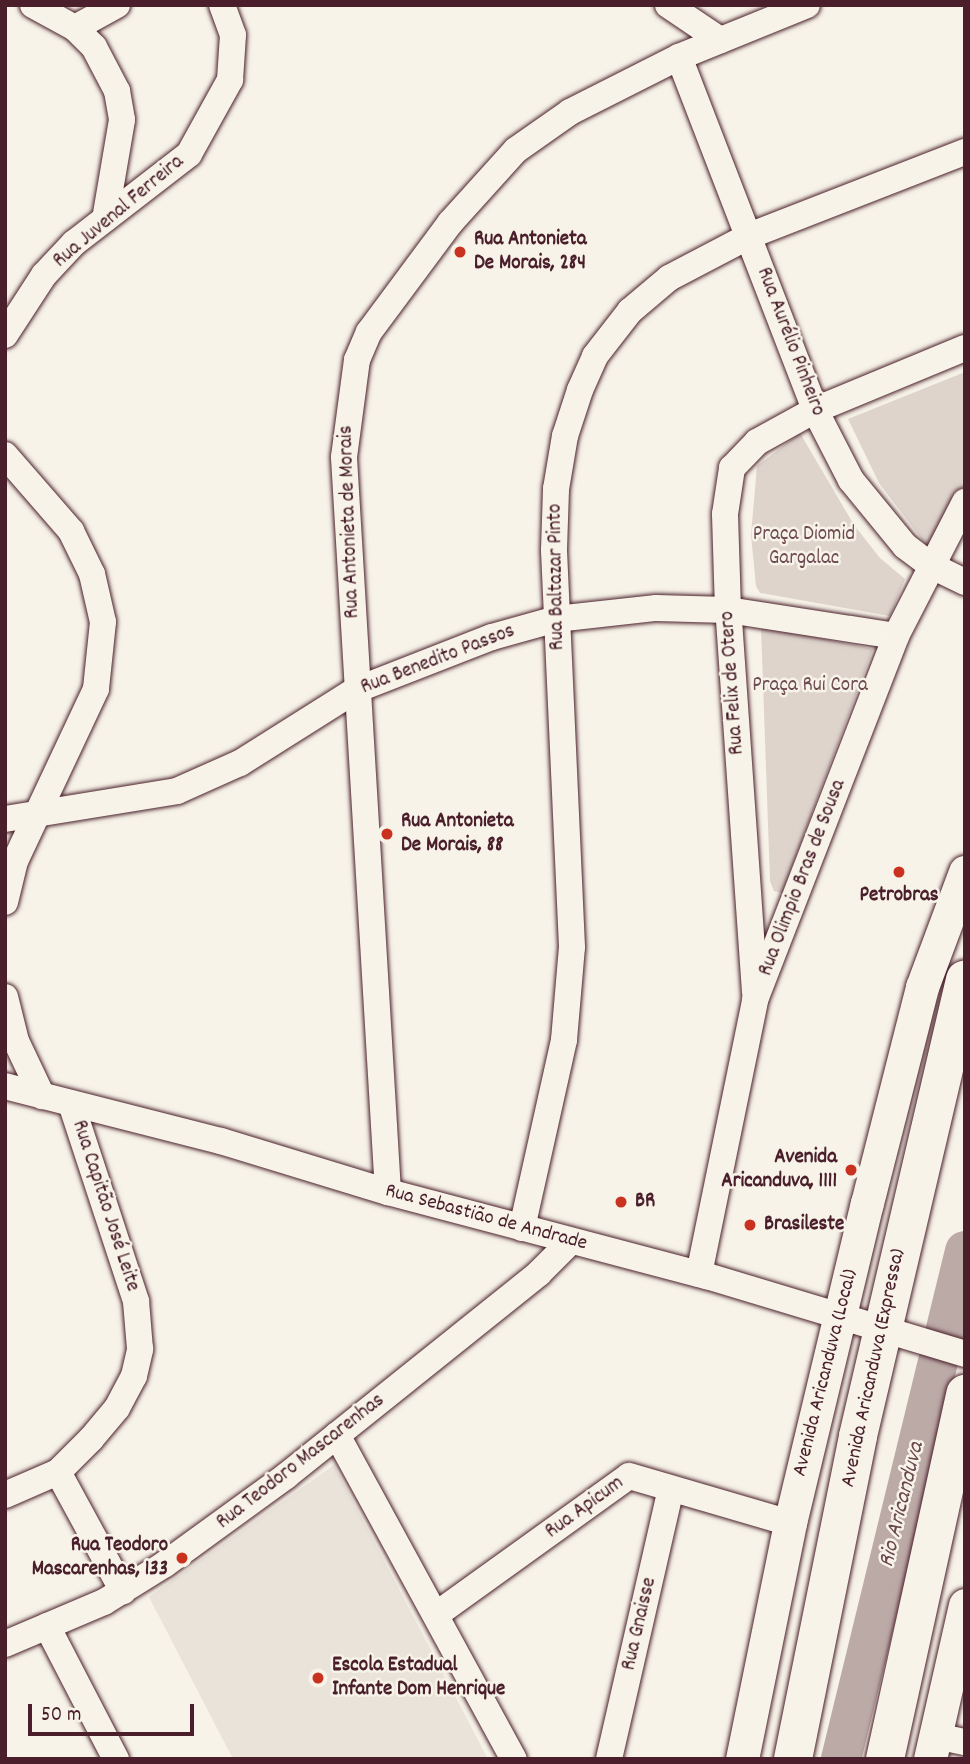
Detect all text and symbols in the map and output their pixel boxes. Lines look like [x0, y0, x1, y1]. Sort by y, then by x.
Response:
street label: Rua Juvenal Ferreira [49, 150, 189, 274]
place label: Rua Antonieta De Morais, 284 [474, 227, 587, 277]
marker: Rua Antonieta De Morais, 284 [452, 244, 468, 260]
street label: Rua Aurélio Pinheiro [750, 264, 830, 420]
street label: Rua Antonieta de Morais [334, 425, 366, 619]
street label: Rua Baltazar Pinto [543, 503, 571, 651]
park label: Praça Diomid Gargalac [753, 522, 855, 572]
street label: Rua Felix de Otero [715, 610, 751, 756]
street label: Rua Benedito Passos [357, 619, 519, 701]
park label: Praça Rui Cora [752, 673, 868, 699]
street label: Rua Olimpio Bras de Sousa [754, 776, 852, 980]
place label: Rua Antonieta De Morais, 88 [401, 809, 514, 859]
marker: Rua Antonieta De Morais, 88 [379, 826, 395, 842]
marker: Petrobras [891, 864, 907, 880]
place label: Petrobras [859, 883, 939, 909]
street label: Rua Capitão José Leite [65, 1117, 145, 1295]
place label: Avenida Aricanduva, 1111 [721, 1145, 837, 1195]
marker: Avenida Aricanduva, 1111 [843, 1162, 859, 1178]
street label: Rua Sebastião de Andrade [382, 1179, 590, 1257]
place label: BR [635, 1189, 655, 1215]
marker: BR [613, 1194, 629, 1210]
place label: Brasileste [764, 1212, 844, 1238]
marker: Brasileste [742, 1217, 758, 1233]
street label: Avenida Aricanduva (Expressa) [836, 1247, 912, 1489]
street label: Avenida Aricanduva (Local) [788, 1267, 864, 1479]
street label: Rua Teodoro Mascarenhas [212, 1389, 390, 1535]
water label: Rio Aricanduva [874, 1440, 932, 1570]
street label: Rua Apicum [541, 1471, 629, 1545]
place label: Rua Teodoro Mascarenhas, 133 [32, 1533, 168, 1583]
marker: Rua Teodoro Mascarenhas, 133 [174, 1550, 190, 1566]
street label: Rua Gnaisse [617, 1575, 663, 1673]
place label: Escola Estadual Infante Dom Henrique [332, 1653, 505, 1703]
marker: Escola Estadual Infante Dom Henrique [310, 1670, 326, 1686]
scale bar [32, 1690, 198, 1734]
text: 50 m [41, 1701, 81, 1731]

